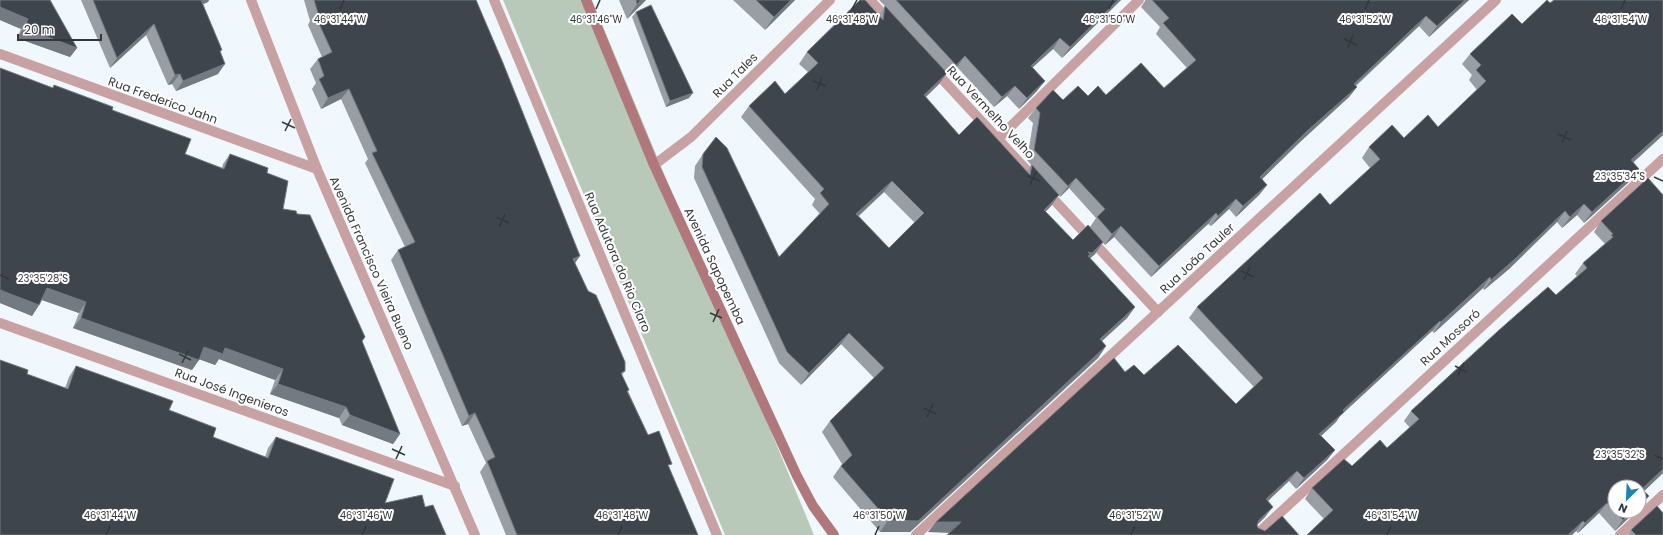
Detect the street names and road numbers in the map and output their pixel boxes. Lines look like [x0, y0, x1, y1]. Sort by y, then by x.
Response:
street label: Rua Tales [709, 49, 761, 101]
street label: Rua Vermelho Velho [943, 62, 1039, 162]
street label: Rua Frederico Jahn [106, 72, 220, 128]
street label: Avenida Francisco Vieira Bueno [326, 173, 418, 353]
street label: Rua Adutora do Rio Claro [581, 189, 655, 335]
street label: Avenida Sapopemba [680, 205, 750, 327]
street label: Rua João Tauler [1156, 219, 1238, 297]
street label: Rua Mossoró [1416, 304, 1484, 369]
street label: Rua José Ingenieros [173, 364, 291, 420]

